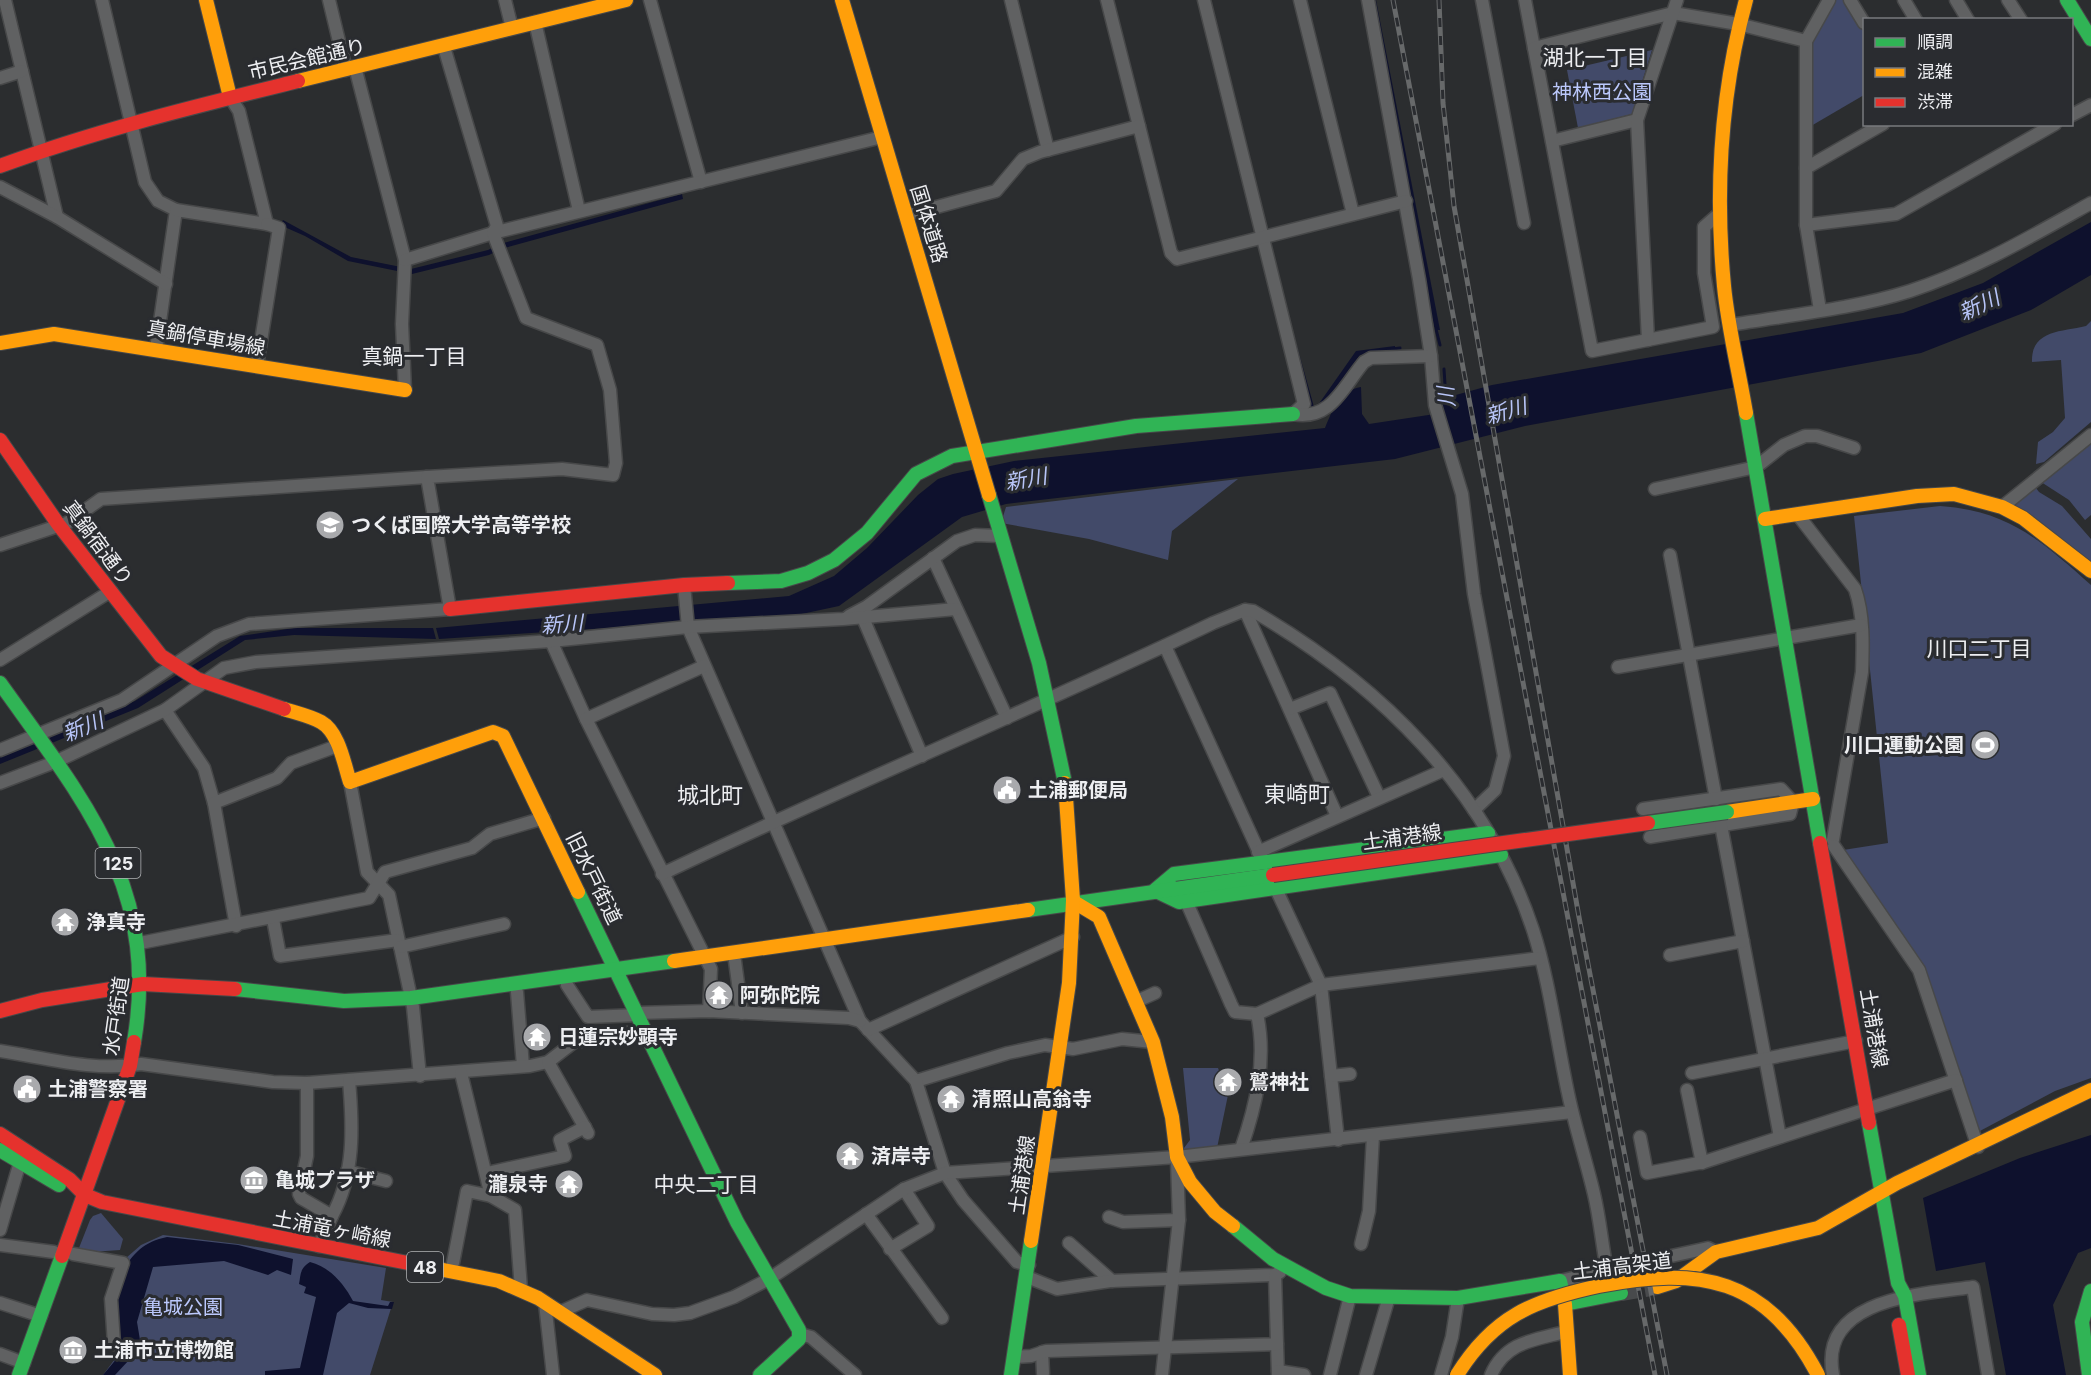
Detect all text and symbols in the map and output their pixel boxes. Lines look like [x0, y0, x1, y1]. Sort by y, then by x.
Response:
legend [1863, 18, 2073, 126]
text: 順調 [1917, 31, 1953, 52]
street label: 市民会館通り [246, 34, 368, 84]
district label: 湖北一丁目 [1543, 45, 1648, 70]
text: 混雑 [1917, 61, 1953, 82]
park label: 神林西公園 [1552, 80, 1652, 104]
text: 渋滞 [1917, 91, 1953, 112]
street label: 国体道路 [906, 182, 952, 266]
water label: 新川 [1955, 284, 2005, 325]
street label: 真鍋停車場線 [145, 316, 267, 360]
district label: 真鍋一丁目 [362, 344, 467, 369]
water label: 川 [1432, 383, 1459, 409]
water label: 新川 [1482, 393, 1532, 429]
water label: 新川 [1003, 463, 1051, 495]
street label: 真鍋宿通り [58, 496, 138, 590]
school or university icon: つくば国際大学高等学校 [314, 509, 346, 541]
place label: つくば国際大学高等学校 [351, 513, 571, 537]
water label: 新川 [540, 610, 586, 638]
district label: 川口二丁目 [1927, 636, 2032, 661]
water label: 新川 [59, 707, 109, 746]
sports icon: 川口運動公園 [1969, 729, 2001, 761]
place label: 川口運動公園 [1844, 733, 1964, 757]
public building icon: 土浦郵便局 [991, 774, 1023, 806]
place label: 土浦郵便局 [1028, 778, 1128, 802]
district label: 東崎町 [1264, 781, 1330, 807]
district label: 城北町 [677, 782, 743, 808]
street label: 土浦港線 [1361, 820, 1443, 854]
street label: 旧水戸街道 [561, 828, 627, 928]
road number: 125 [96, 848, 140, 878]
temple icon: 浄真寺 [49, 906, 81, 938]
place label: 浄真寺 [86, 910, 146, 934]
street label: 水戸街道 [99, 975, 133, 1057]
temple icon: 阿弥陀院 [703, 979, 735, 1011]
place label: 阿弥陀院 [740, 983, 820, 1007]
street label: 土浦港線 [1855, 987, 1893, 1069]
temple icon: 日蓮宗妙顕寺 [521, 1021, 553, 1053]
place label: 日蓮宗妙顕寺 [558, 1025, 678, 1049]
temple icon: 鷲神社 [1212, 1066, 1244, 1098]
place label: 鷲神社 [1249, 1070, 1309, 1094]
public building icon: 土浦警察署 [11, 1073, 43, 1105]
place label: 土浦警察署 [48, 1077, 148, 1101]
temple icon: 清照山高翁寺 [935, 1083, 967, 1115]
place label: 清照山高翁寺 [972, 1087, 1092, 1111]
street label: 土浦港線 [1005, 1134, 1039, 1216]
temple icon: 済岸寺 [834, 1140, 866, 1172]
place label: 済岸寺 [871, 1144, 931, 1168]
museum icon: 亀城プラザ [238, 1164, 270, 1196]
place label: 亀城プラザ [275, 1168, 375, 1192]
temple icon: 瀧泉寺 [553, 1168, 585, 1200]
place label: 瀧泉寺 [488, 1172, 548, 1196]
district label: 中央二丁目 [654, 1172, 759, 1197]
street label: 土浦竜ヶ崎線 [271, 1206, 393, 1252]
street label: 土浦高架道 [1571, 1248, 1673, 1284]
road number: 48 [407, 1252, 443, 1282]
park label: 亀城公園 [143, 1295, 223, 1319]
museum icon: 土浦市立博物館 [57, 1334, 89, 1366]
place label: 土浦市立博物館 [94, 1338, 234, 1362]

